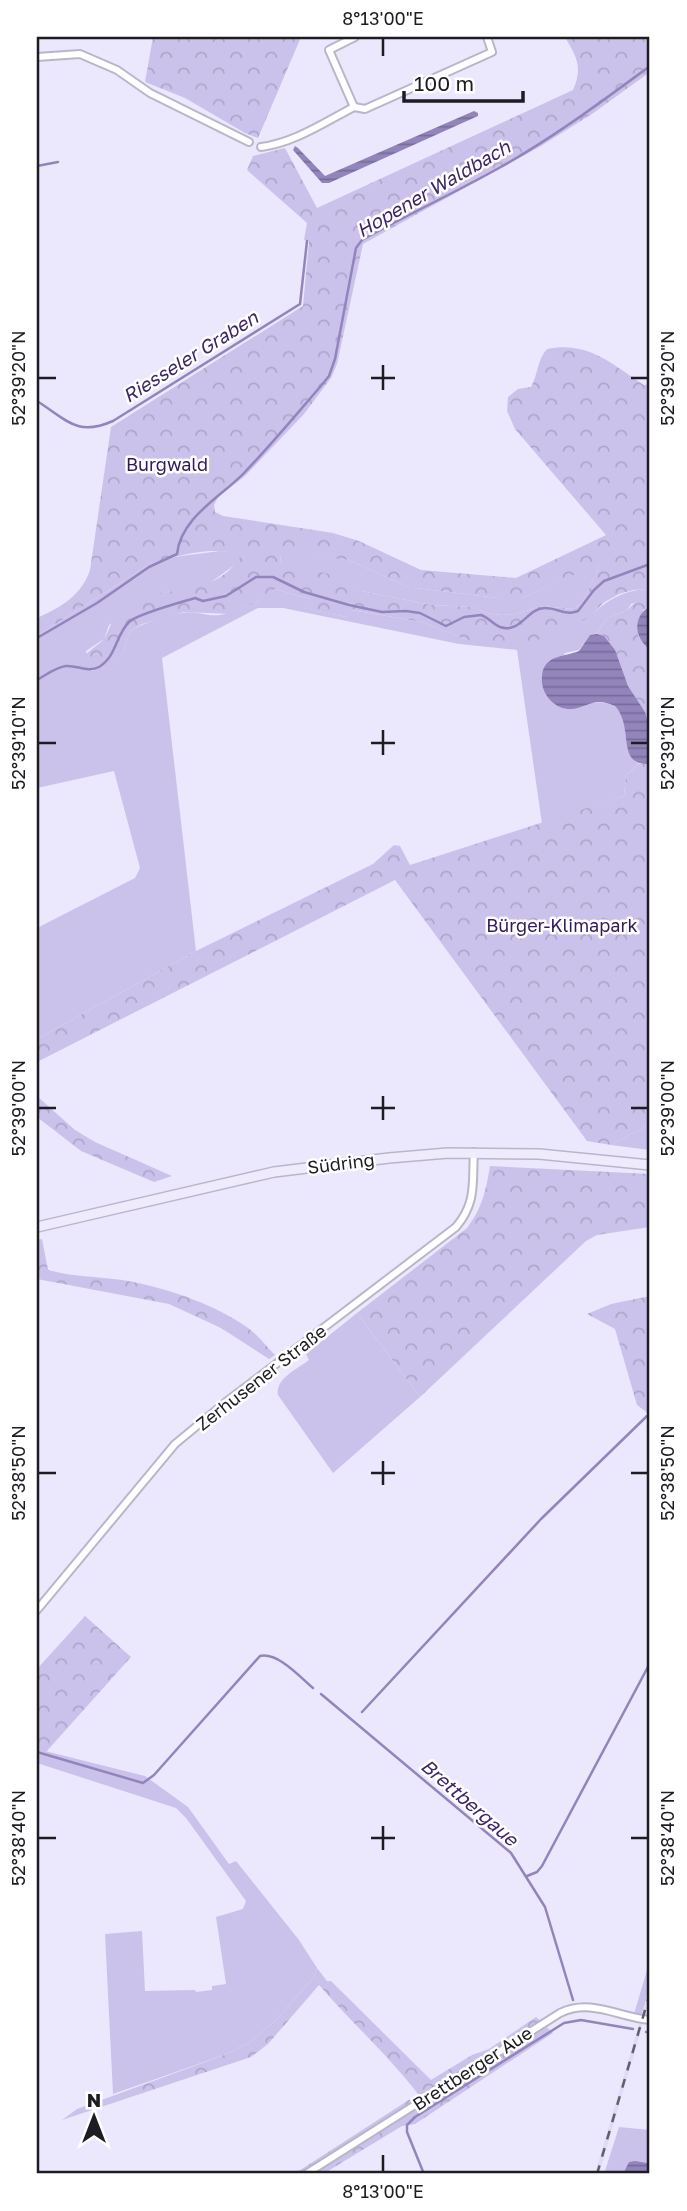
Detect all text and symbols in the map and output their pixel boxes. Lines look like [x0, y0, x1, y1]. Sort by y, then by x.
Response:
text: 8°13'00"E [342, 7, 424, 29]
scale bar [404, 60, 522, 104]
text: 100 m [414, 70, 474, 96]
water label: Hopener Waldbach [352, 134, 515, 241]
water label: Riesseler Graben [118, 304, 263, 407]
text: 52°39'20"N [7, 330, 29, 426]
text: 52°39'20"N [656, 330, 678, 426]
park label: Burgwald [126, 453, 208, 475]
text: 52°39'10"N [7, 696, 29, 790]
text: 52°39'10"N [656, 696, 678, 790]
park label: Bürger-Klimapark [486, 914, 638, 936]
text: 52°39'00"N [7, 1060, 29, 1156]
text: 52°39'00"N [656, 1060, 678, 1156]
street label: Südring [306, 1148, 376, 1178]
street label: Zerhusener Straße [192, 1319, 330, 1435]
text: 52°38'50"N [7, 1425, 29, 1521]
text: 52°38'50"N [656, 1425, 678, 1521]
water label: Brettbergaue [417, 1754, 525, 1852]
text: 52°38'40"N [7, 1790, 29, 1886]
text: 52°38'40"N [656, 1790, 678, 1886]
street label: Brettberger Aue [408, 2021, 536, 2115]
north arrow [60, 2082, 130, 2152]
text: N [87, 2088, 101, 2111]
text: 8°13'00"E [342, 2180, 424, 2202]

